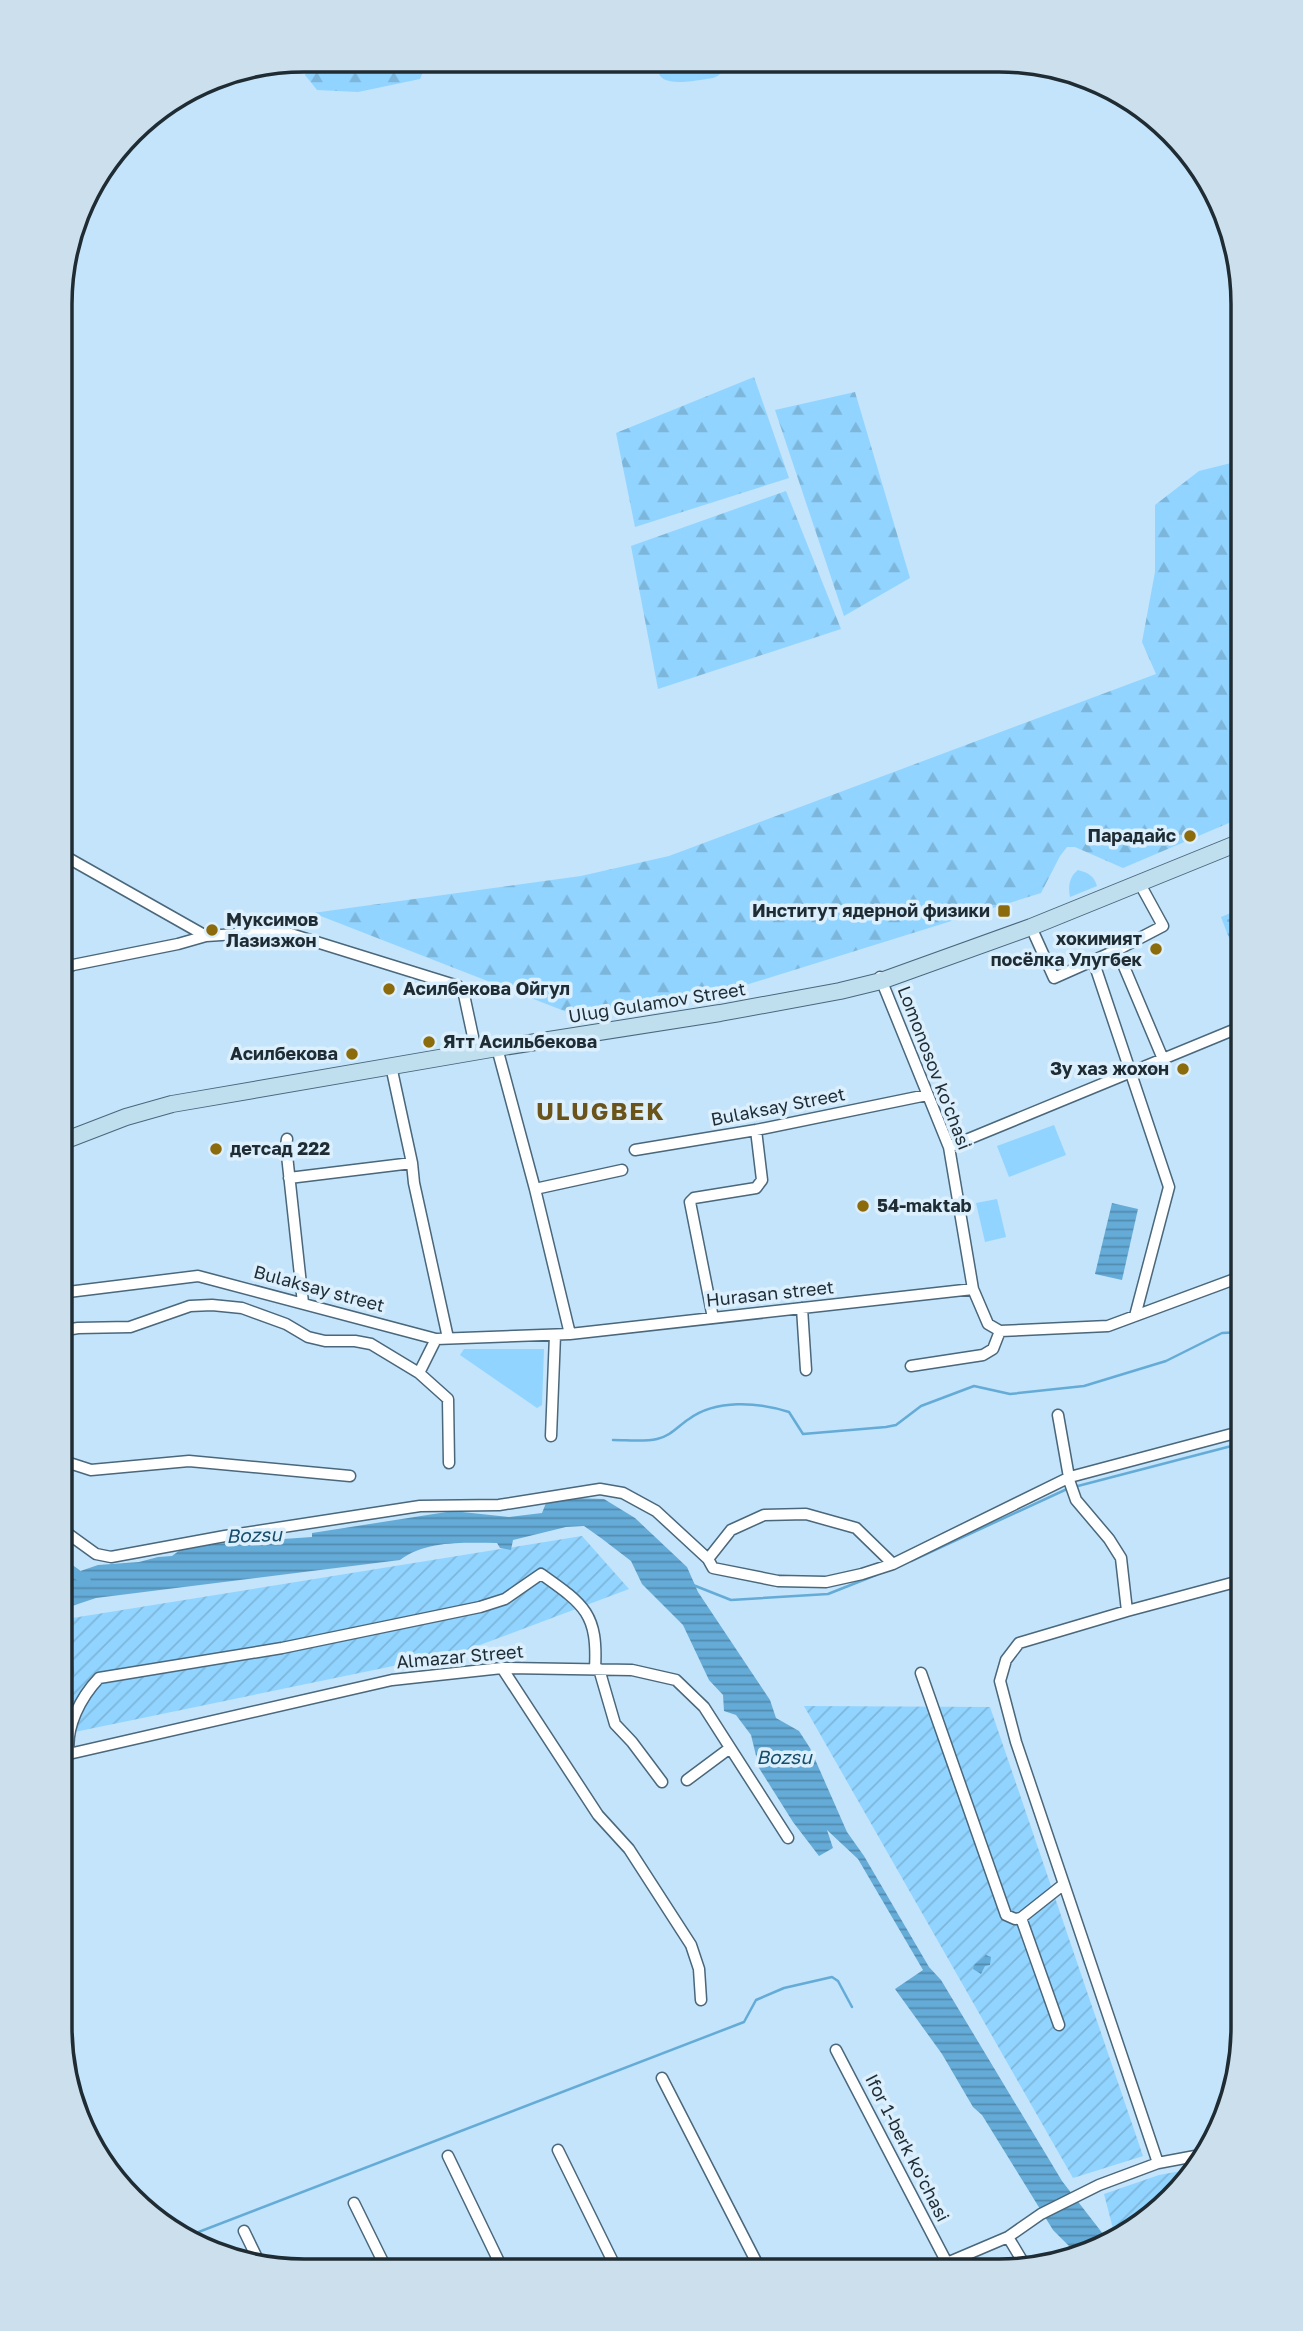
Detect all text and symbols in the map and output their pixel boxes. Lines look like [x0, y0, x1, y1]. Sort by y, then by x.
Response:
place label: Парадайс [1087, 824, 1176, 846]
marker: Парадайс [1182, 828, 1198, 844]
place label: Институт ядерной физики [752, 899, 990, 921]
marker: Институт ядерной физики [996, 903, 1012, 919]
place label: Муксимов Лазизжон [226, 908, 318, 951]
marker: Муксимов Лазизжон [204, 922, 220, 938]
place label: хокимият посёлка Улугбек [991, 927, 1143, 970]
marker: хокимият посёлка Улугбек [1148, 941, 1164, 957]
place label: Асилбекова Ойгул [403, 977, 570, 999]
street label: Ulug Gulamov Street [567, 977, 747, 1027]
marker: Асилбекова Ойгул [381, 981, 397, 997]
street label: Lomonosov ko'chasi [894, 983, 976, 1153]
place label: Ятт Асильбекова [443, 1030, 597, 1052]
marker: Ятт Асильбекова [421, 1034, 437, 1050]
place label: Асилбекова [230, 1042, 338, 1064]
marker: Асилбекова [344, 1046, 360, 1062]
place label: Зу хаз жохон [1050, 1057, 1169, 1079]
marker: Зу хаз жохон [1175, 1061, 1191, 1077]
street label: Bulaksay Street [709, 1082, 847, 1130]
district label: ULUGBEK [536, 1096, 666, 1125]
place label: детсад 222 [230, 1137, 330, 1159]
marker: детсад 222 [208, 1141, 224, 1157]
place label: 54-maktab [877, 1194, 972, 1216]
marker: 54-maktab [855, 1198, 871, 1214]
street label: Bulaksay street [251, 1260, 387, 1316]
street label: Hurasan street [705, 1275, 835, 1311]
water label: Bozsu [226, 1522, 284, 1547]
street label: Almazar Street [395, 1639, 524, 1673]
water label: Bozsu [756, 1745, 813, 1768]
street label: Ifor 1-berk ko'chasi [861, 2070, 955, 2225]

